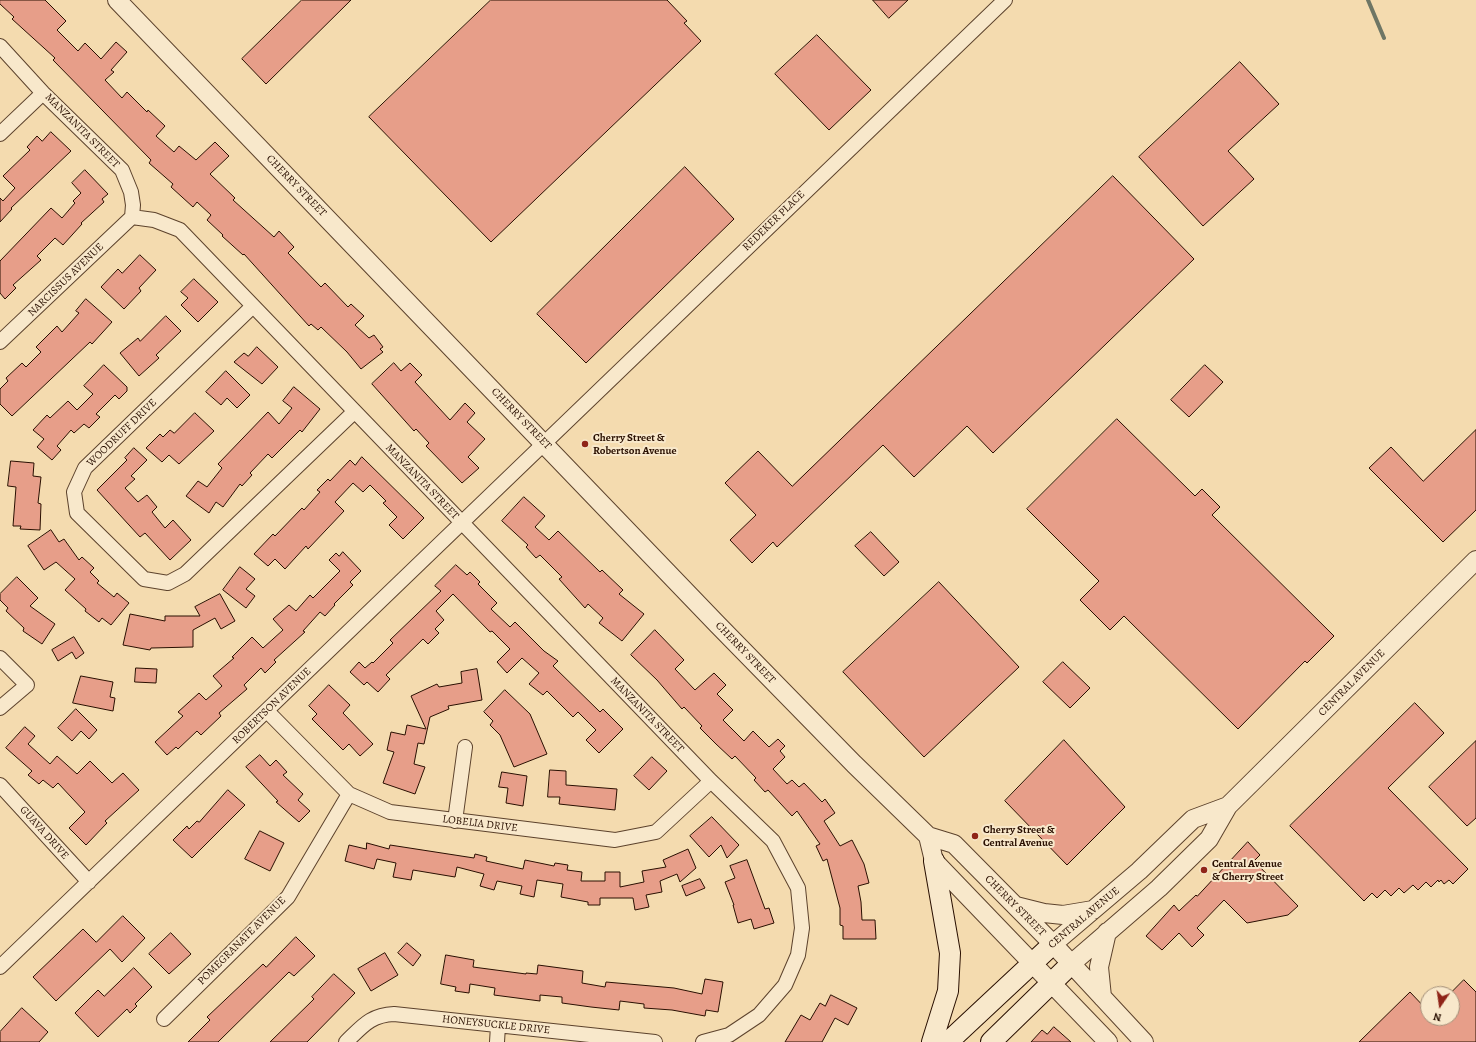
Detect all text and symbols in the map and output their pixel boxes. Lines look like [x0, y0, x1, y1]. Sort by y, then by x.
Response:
street label: MANZANITA STREET [42, 91, 122, 171]
street label: CHERRY STREET [263, 152, 329, 220]
street label: REDEKER PLACE [740, 188, 808, 254]
street label: NARCISSUS AVENUE [25, 241, 107, 319]
street label: CHERRY STREET [488, 385, 554, 453]
street label: WOODRUFF DRIVE [84, 396, 160, 470]
place label: Cherry Street & Robertson Avenue [593, 431, 676, 457]
marker: Cherry Street & Robertson Avenue [580, 439, 590, 449]
street label: MANZANITA STREET [383, 441, 461, 523]
street label: CHERRY STREET [712, 619, 778, 687]
street label: CENTRAL AVENUE [1316, 647, 1388, 719]
street label: ROBERTSON AVENUE [230, 665, 314, 747]
street label: MANZANITA STREET [608, 674, 686, 756]
street label: GUAVA DRIVE [17, 804, 71, 862]
street label: LOBELIA DRIVE [442, 813, 518, 835]
place label: Cherry Street & Central Avenue [983, 823, 1055, 849]
marker: Cherry Street & Central Avenue [970, 831, 980, 841]
place label: Central Avenue & Cherry Street [1212, 857, 1284, 883]
marker: Central Avenue & Cherry Street [1199, 865, 1209, 875]
street label: CHERRY STREET [982, 873, 1048, 939]
street label: CENTRAL AVENUE [1046, 884, 1122, 952]
street label: POMEGRANATE AVENUE [195, 894, 289, 988]
north arrow [1420, 986, 1460, 1026]
text: N [1432, 1009, 1443, 1025]
street label: HONEYSUCKLE DRIVE [441, 1013, 551, 1037]

